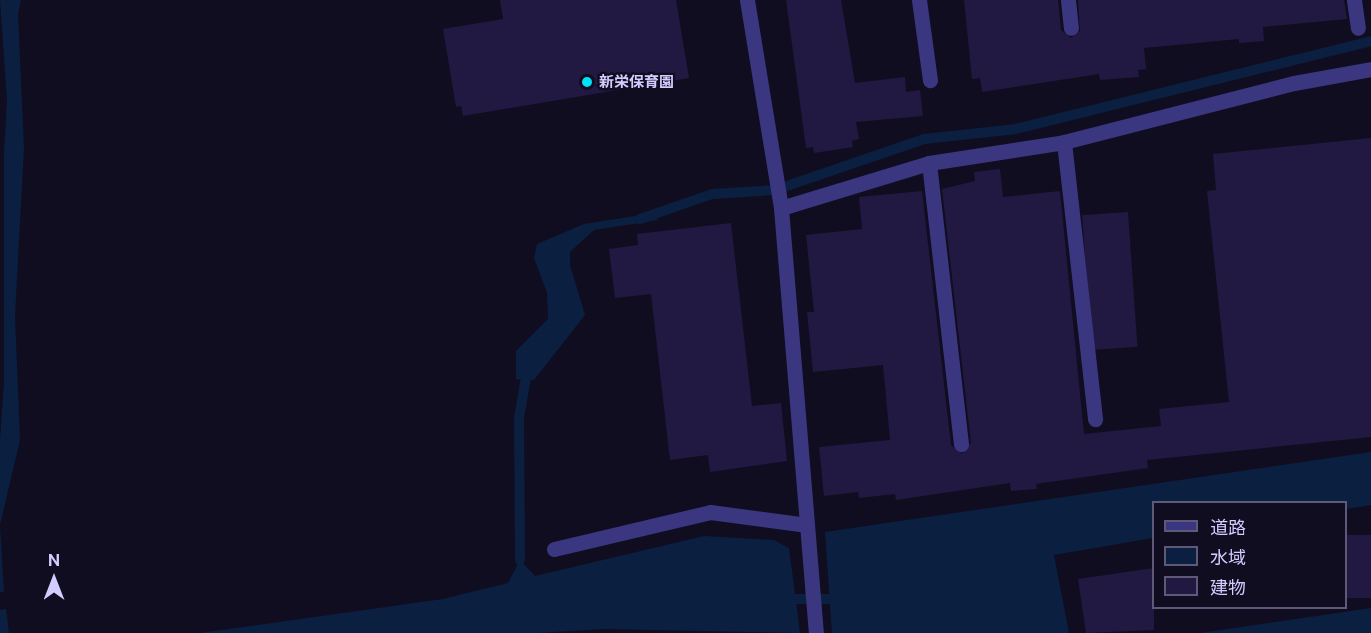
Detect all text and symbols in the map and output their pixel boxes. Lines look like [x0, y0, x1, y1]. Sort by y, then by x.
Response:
place label: 新栄保育園 [599, 73, 674, 91]
marker: 新栄保育園 [580, 75, 594, 89]
legend [1152, 501, 1347, 609]
text: 道路 [1210, 517, 1246, 538]
text: 水域 [1210, 547, 1246, 568]
north arrow [24, 549, 84, 609]
text: N [48, 551, 60, 570]
text: 建物 [1210, 577, 1246, 598]

